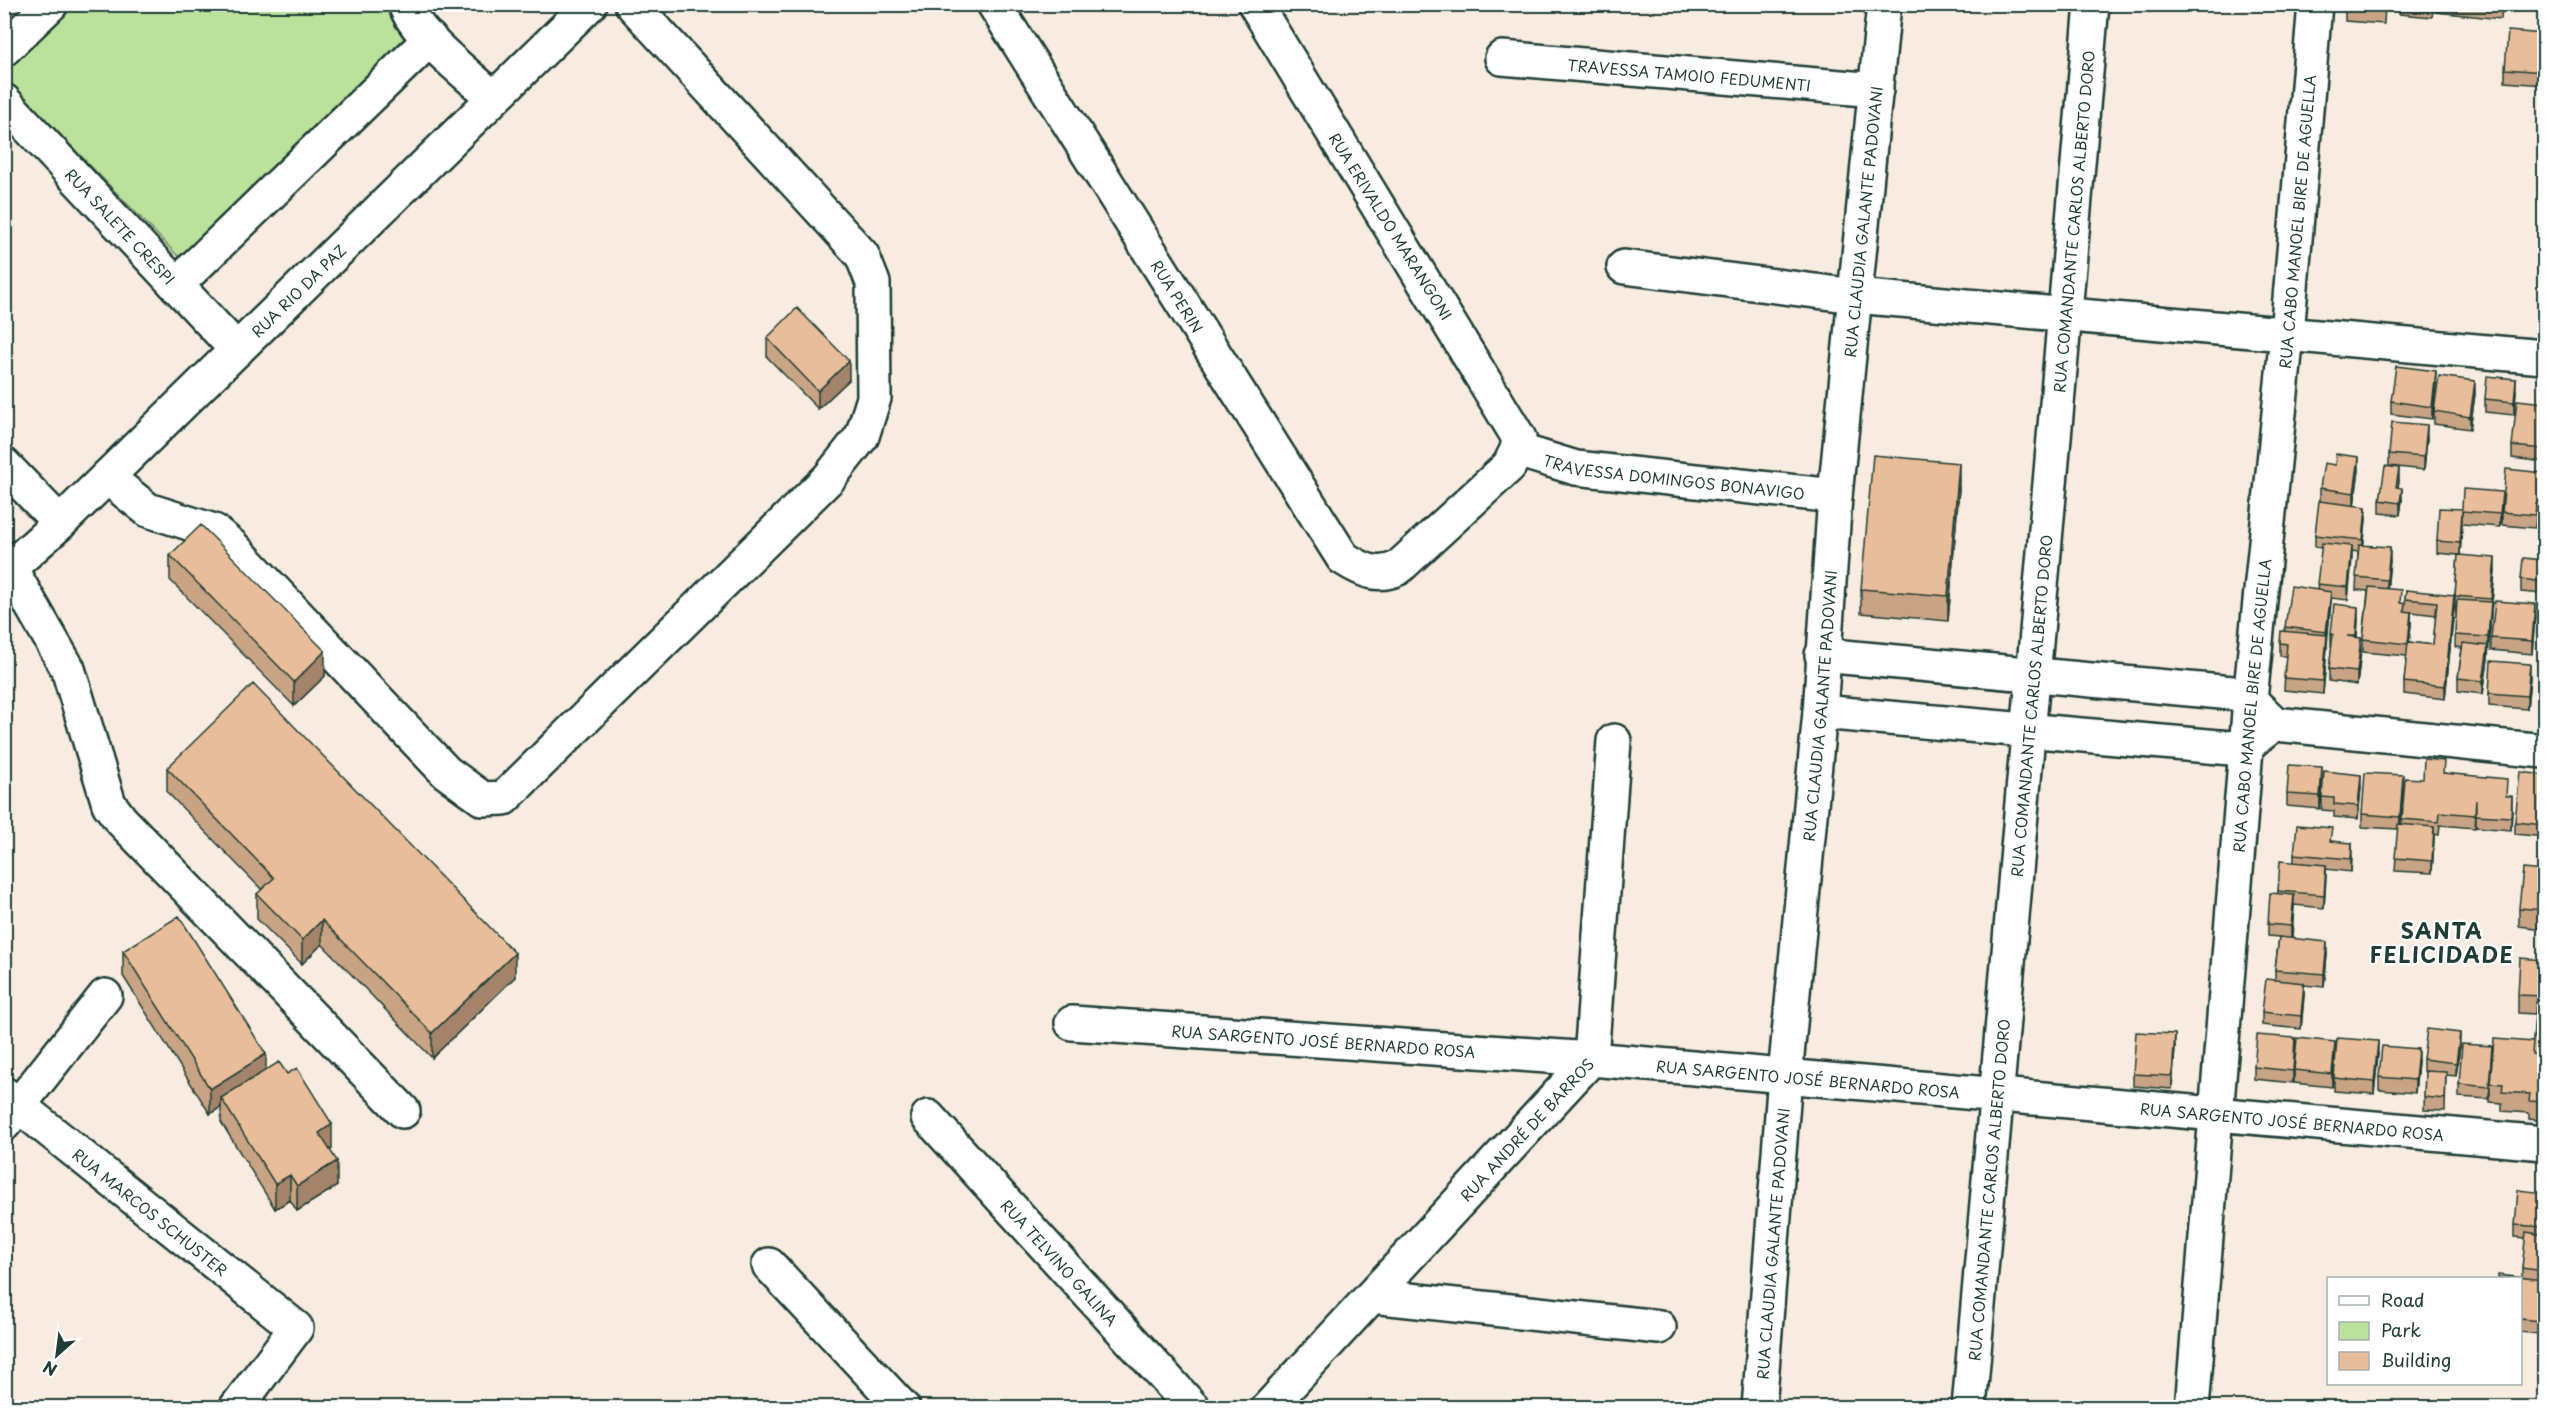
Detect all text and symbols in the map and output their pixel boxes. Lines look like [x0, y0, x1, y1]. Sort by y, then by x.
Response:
street label: RUA COMANDANTE CARLOS ALBERTO DORO [2046, 49, 2099, 394]
street label: TRAVESSA TAMOIO FEDUMENTI [1567, 52, 1812, 96]
street label: RUA CABO MANOEL BIRE DE AGUELLA [2272, 74, 2320, 370]
street label: RUA CLAUDIA GALANTE PADOVANI [1837, 85, 1887, 358]
street label: RUA ERIVALDO MARANGONI [1324, 128, 1458, 324]
street label: RUA SALETE CRESPI [61, 163, 181, 289]
street label: RUA RIO DA PAZ [245, 238, 350, 342]
street label: RUA PERIN [1146, 255, 1210, 337]
street label: TRAVESSA DOMINGOS BONAVIGO [1541, 447, 1806, 504]
street label: RUA COMANDANTE CARLOS ALBERTO DORO [2004, 534, 2057, 878]
street label: RUA CABO MANOEL BIRE DE AGUELLA [2226, 557, 2276, 853]
street label: RUA CLAUDIA GALANTE PADOVANI [1796, 569, 1841, 842]
district label: SANTA FELICIDADE [2370, 914, 2514, 970]
street label: RUA SARGENTO JOSÉ BERNARDO ROSA [1171, 1018, 1476, 1062]
street label: RUA COMANDANTE CARLOS ALBERTO DORO [1962, 1018, 2015, 1362]
street label: RUA ANDRÉ DE BARROS [1454, 1052, 1598, 1206]
street label: RUA SARGENTO JOSÉ BERNARDO ROSA [1655, 1053, 1961, 1103]
street label: RUA SARGENTO JOSÉ BERNARDO ROSA [2139, 1096, 2445, 1146]
street label: RUA CLAUDIA GALANTE PADOVANI [1750, 1107, 1794, 1380]
street label: RUA MARCOS SCHUSTER [68, 1142, 233, 1281]
street label: RUA TELVINO GALINA [996, 1193, 1124, 1330]
legend [2327, 1277, 2522, 1385]
text: Road [2381, 1286, 2425, 1313]
text: Park [2381, 1316, 2421, 1343]
north arrow [27, 1325, 87, 1385]
text: Building [2381, 1346, 2451, 1373]
text: N [38, 1356, 61, 1383]

